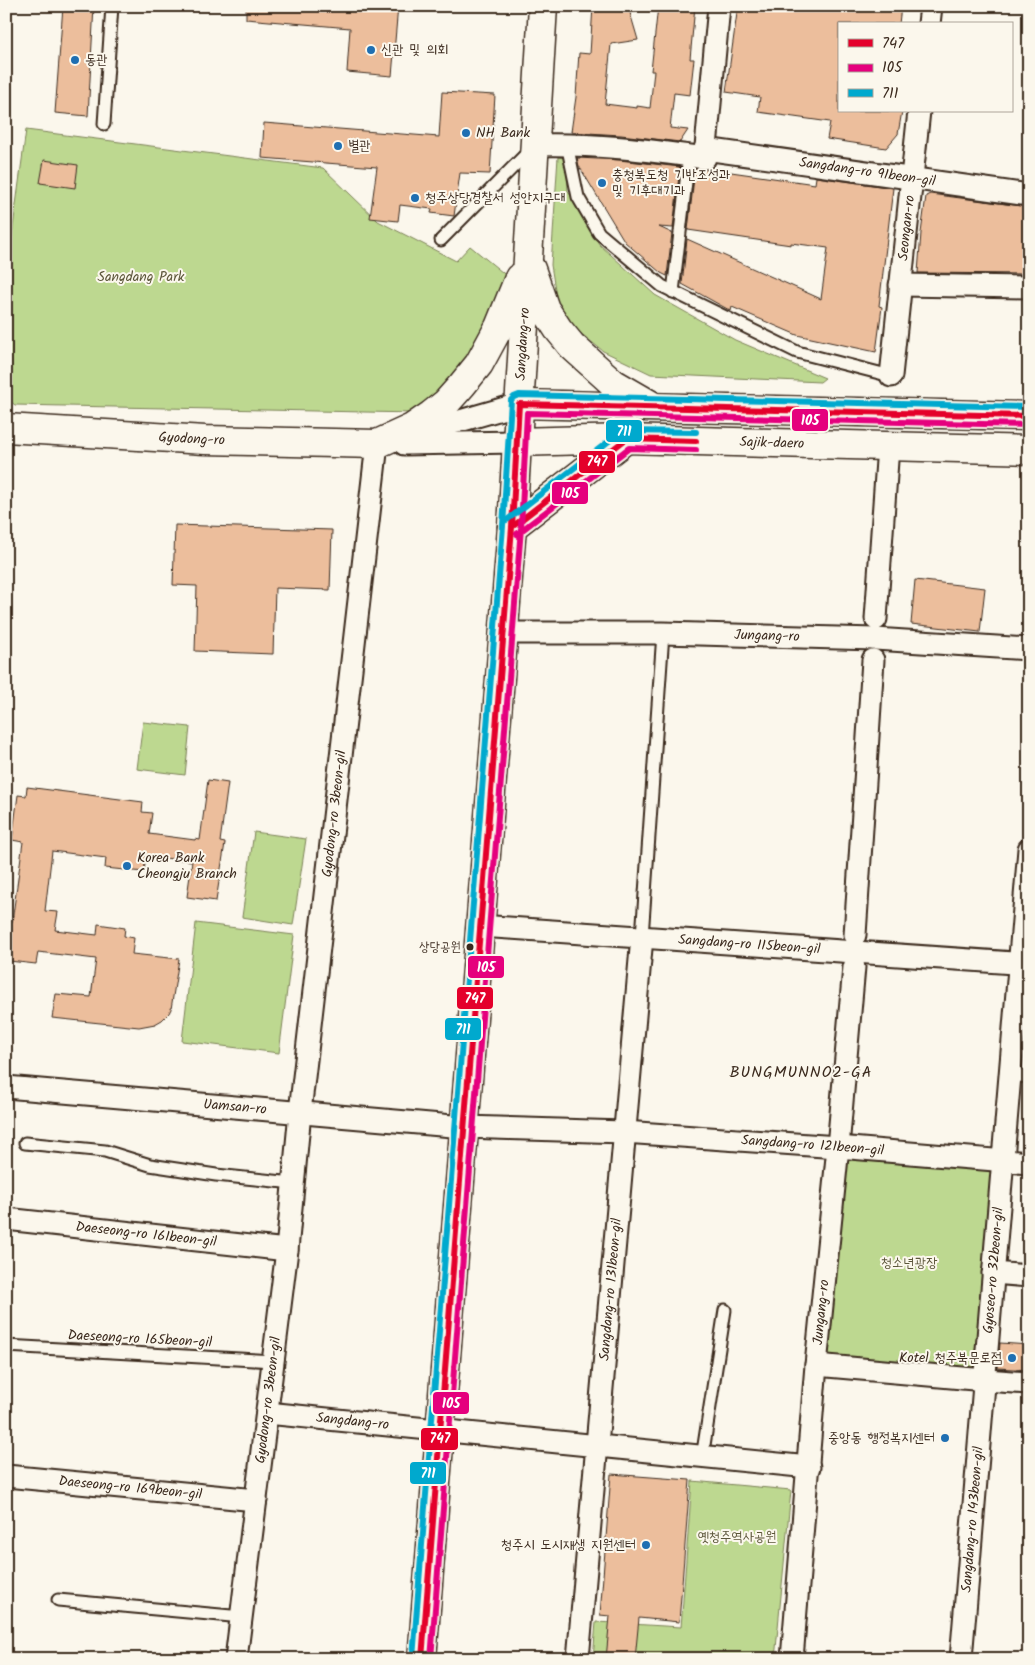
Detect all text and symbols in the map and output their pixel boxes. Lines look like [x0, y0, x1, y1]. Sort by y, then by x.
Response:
legend [838, 22, 1012, 112]
text: 747 [882, 32, 905, 56]
place label: 신관 및 의회 [381, 39, 449, 61]
marker: 신관 및 의회 [365, 44, 377, 56]
place label: 동관 [85, 49, 108, 71]
marker: 동관 [69, 54, 81, 66]
text: 105 [882, 56, 903, 80]
text: 711 [882, 82, 899, 106]
place label: NH Bank [476, 122, 530, 144]
marker: NH Bank [460, 127, 472, 139]
place label: 별관 [348, 135, 371, 157]
marker: 별관 [332, 140, 344, 152]
street label: Sangdang-ro 91beon-gil [798, 151, 938, 193]
place label: 충청북도청 기반조성과 및 기후대기과 [612, 164, 730, 202]
marker: 충청북도청 기반조성과 및 기후대기과 [596, 177, 608, 189]
place label: 청주상당경찰서 성안지구대 [425, 187, 566, 209]
marker: 청주상당경찰서 성안지구대 [409, 192, 421, 204]
street label: Seongan-ro [892, 194, 921, 262]
park label: Sangdang Park [98, 266, 185, 288]
street label: Sangdang-ro [510, 307, 536, 381]
line badge: 105 [791, 408, 829, 432]
text: 105 [801, 410, 821, 432]
line badge: 711 [605, 419, 643, 443]
text: 711 [616, 421, 632, 443]
street label: Gyodong-ro [158, 426, 225, 451]
street label: Sajik-daero [739, 431, 805, 455]
line badge: 747 [578, 450, 616, 474]
text: 747 [587, 451, 608, 473]
line badge: 105 [551, 481, 589, 505]
text: 105 [561, 483, 581, 505]
street label: Jungang-ro [734, 624, 800, 648]
street label: Gyodong-ro 3beon-gil [316, 749, 353, 878]
place label: Korea Bank Cheongju Branch [137, 847, 237, 885]
marker: Korea Bank Cheongju Branch [121, 860, 133, 872]
street label: Sangdang-ro 115beon-gil [677, 929, 822, 961]
place label: 상당공원 [419, 937, 461, 958]
marker: 상당공원 [465, 942, 475, 952]
line badge: 105 [467, 955, 505, 979]
text: 105 [477, 957, 497, 979]
line badge: 747 [456, 986, 494, 1010]
text: 747 [465, 988, 486, 1010]
line badge: 711 [444, 1017, 482, 1041]
text: 711 [455, 1019, 471, 1041]
district label: BUNGMUNNO2-GA [729, 1060, 873, 1085]
street label: Uamsan-ro [203, 1093, 268, 1121]
street label: Sangdang-ro 121beon-gil [741, 1129, 886, 1162]
street label: Gyoseo-ro 32beon-gil [977, 1206, 1010, 1334]
street label: Daeseong-ro 161beon-gil [75, 1216, 218, 1253]
street label: Sangdang-ro 131beon-gil [593, 1217, 628, 1362]
park label: 청소년광장 [881, 1252, 938, 1274]
street label: Jungang-ro [807, 1279, 836, 1346]
street label: Daeseong-ro 165beon-gil [67, 1324, 213, 1354]
street label: Gyodong-ro 3beon-gil [250, 1335, 287, 1465]
place label: Kotel 청주북문로점 [899, 1347, 1002, 1369]
marker: Kotel 청주북문로점 [1006, 1352, 1018, 1364]
line badge: 105 [432, 1391, 470, 1415]
text: 105 [442, 1393, 462, 1415]
street label: Sangdang-ro [315, 1407, 390, 1436]
line badge: 747 [420, 1427, 459, 1451]
place label: 중앙동 행정복지센터 [828, 1427, 935, 1449]
text: 747 [430, 1428, 451, 1450]
marker: 중앙동 행정복지센터 [939, 1432, 951, 1444]
street label: Sangdang-ro 143beon-gil [956, 1445, 990, 1593]
line badge: 711 [409, 1461, 447, 1485]
text: 711 [420, 1463, 436, 1485]
street label: Daeseong-ro 169beon-gil [58, 1470, 204, 1506]
park label: 옛청주역사공원 [698, 1526, 776, 1548]
place label: 청주시 도시재생 지원센터 [501, 1534, 636, 1556]
marker: 청주시 도시재생 지원센터 [640, 1539, 652, 1551]

